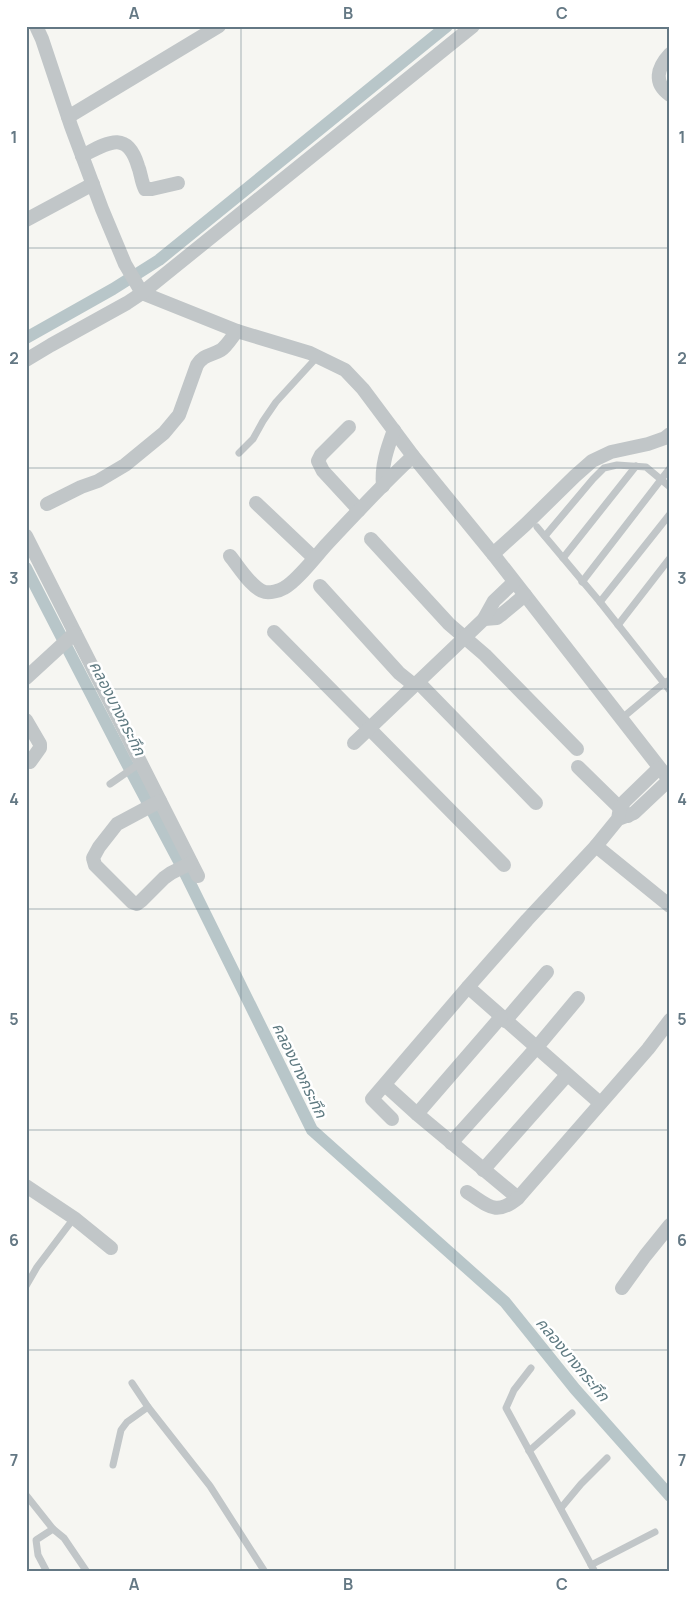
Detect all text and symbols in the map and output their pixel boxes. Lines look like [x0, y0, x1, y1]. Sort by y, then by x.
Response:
text: A [129, 2, 140, 24]
text: B [343, 2, 353, 24]
text: C [556, 2, 568, 24]
text: 1 [10, 126, 18, 148]
text: 1 [678, 126, 686, 148]
text: 2 [9, 347, 19, 369]
text: 2 [677, 347, 687, 369]
text: 3 [9, 567, 19, 589]
text: 3 [677, 567, 687, 589]
water label: คลองบางกระทึก [85, 657, 152, 760]
text: 4 [9, 788, 19, 810]
text: 4 [677, 788, 687, 810]
text: 5 [9, 1008, 19, 1030]
text: 5 [677, 1008, 687, 1030]
water label: คลองบางกระทึก [267, 1019, 333, 1123]
text: 6 [9, 1229, 19, 1251]
text: 6 [677, 1229, 687, 1251]
water label: คลองบางกระทึก [531, 1312, 616, 1407]
text: 7 [10, 1449, 18, 1471]
text: 7 [678, 1449, 686, 1471]
text: A [129, 1573, 140, 1595]
text: B [343, 1573, 353, 1595]
text: C [556, 1573, 568, 1595]

